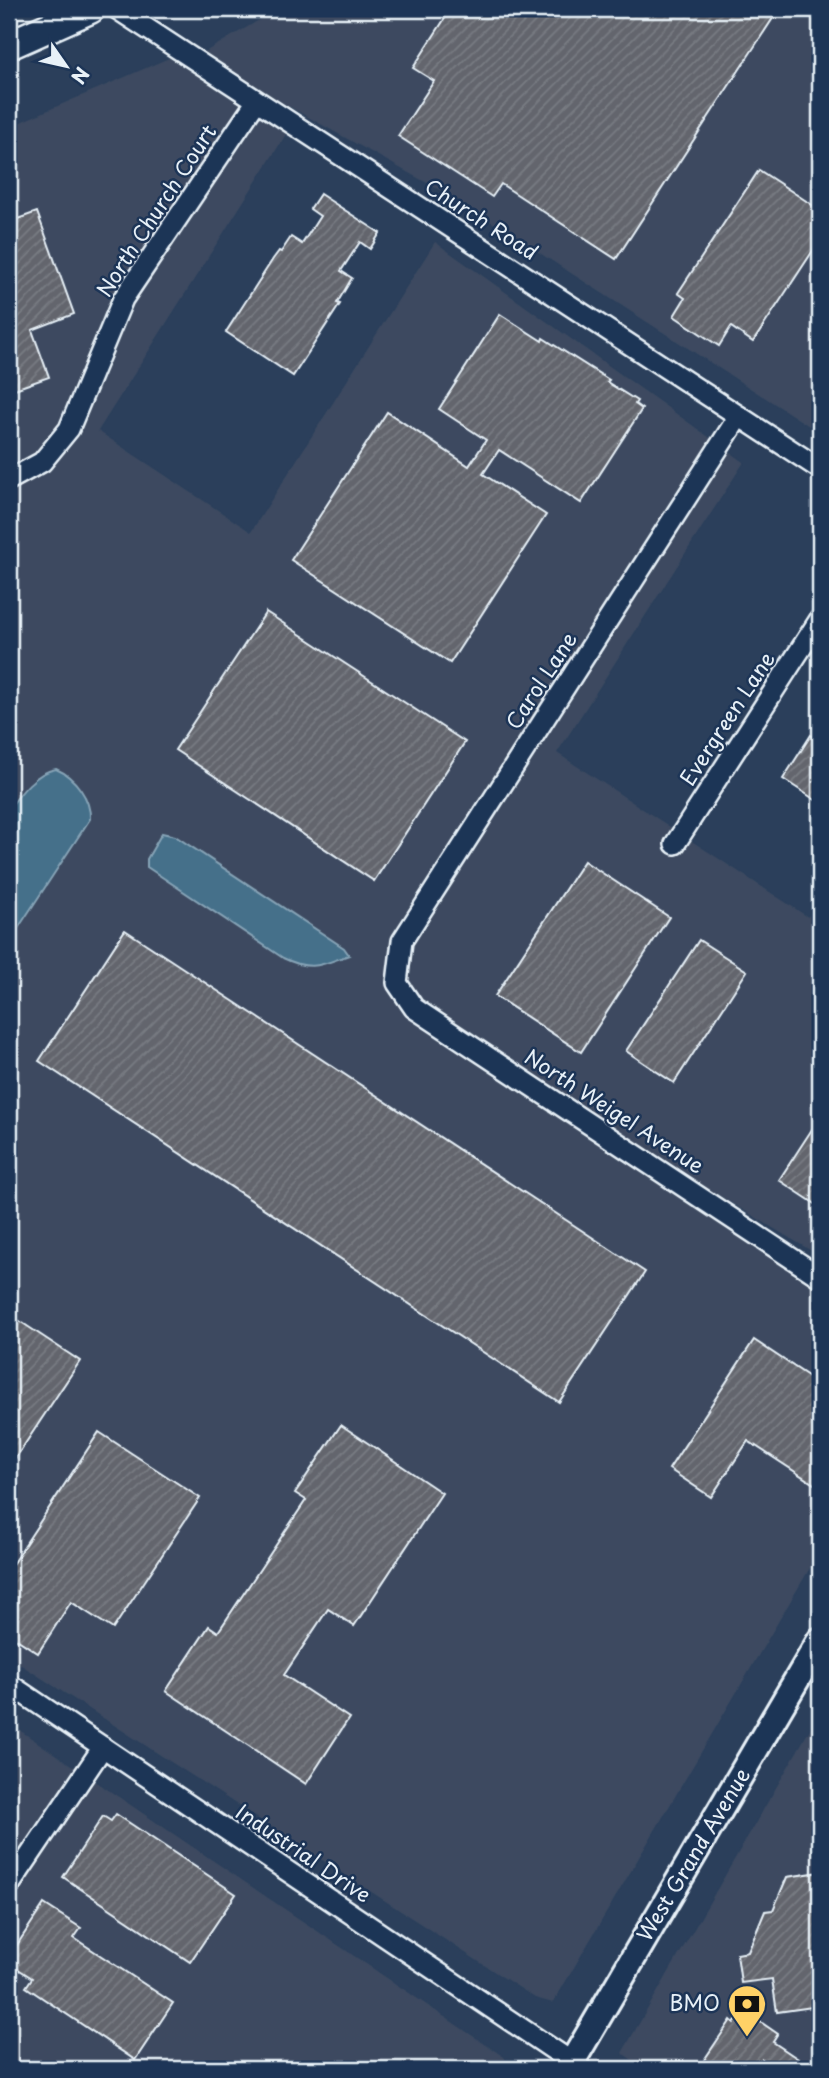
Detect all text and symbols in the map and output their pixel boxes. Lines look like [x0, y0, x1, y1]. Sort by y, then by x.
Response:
north arrow [32, 32, 102, 102]
text: N [65, 62, 97, 90]
street label: North Church Court [87, 117, 223, 302]
street label: Church Road [419, 170, 545, 267]
street label: Carol Lane [497, 625, 584, 735]
street label: Evergreen Lane [671, 644, 782, 791]
street label: North Weigel Avenue [519, 1040, 711, 1181]
street label: West Grand Avenue [628, 1761, 757, 1947]
street label: Industrial Drive [230, 1795, 378, 1910]
bank icon: BMO [726, 1983, 768, 2038]
place label: BMO [669, 1986, 720, 2018]

